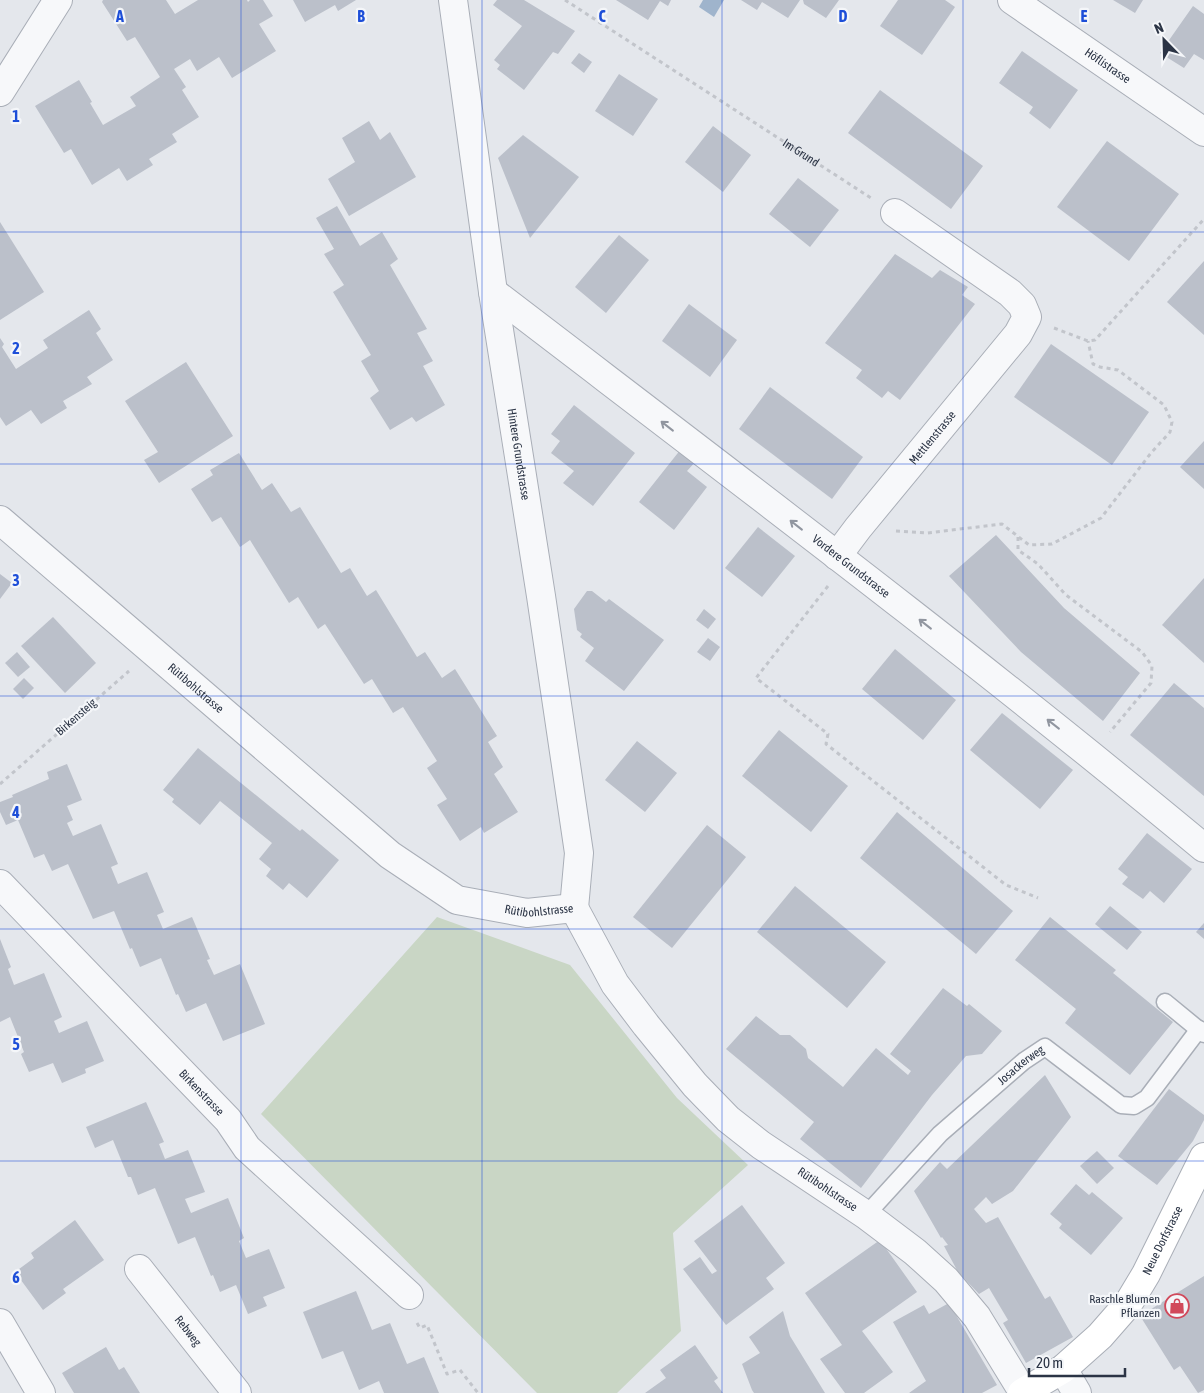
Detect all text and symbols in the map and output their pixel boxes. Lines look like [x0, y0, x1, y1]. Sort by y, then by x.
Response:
text: A [115, 7, 124, 25]
text: B [357, 7, 365, 25]
text: C [598, 7, 606, 25]
text: D [839, 7, 848, 25]
text: E [1081, 7, 1088, 25]
north arrow [1139, 15, 1189, 65]
text: N [1152, 19, 1166, 37]
street label: Höflistrasse [1082, 45, 1133, 86]
text: 1 [12, 107, 20, 125]
street label: Im Grund [780, 136, 822, 170]
text: 2 [12, 339, 20, 357]
street label: Hintere Grundstrasse [504, 407, 533, 501]
street label: Mettlenstrasse [906, 408, 959, 467]
one-way arrow [661, 420, 674, 431]
one-way arrow [790, 519, 803, 530]
street label: Vordere Grundstrasse [809, 532, 893, 601]
text: 3 [12, 571, 20, 589]
one-way arrow [918, 619, 931, 630]
street label: Rütibohlstrasse [165, 660, 226, 716]
street label: Birkensteig [53, 695, 100, 738]
one-way arrow [1046, 719, 1059, 730]
text: 4 [11, 803, 20, 821]
street label: Rütibohlstrasse [504, 901, 574, 920]
text: 5 [12, 1035, 20, 1053]
street label: Josackerweg [995, 1042, 1048, 1088]
street label: Birkenstrasse [176, 1067, 227, 1119]
street label: Rütibohlstrasse [795, 1164, 860, 1214]
street label: Neue Dorfstrasse [1140, 1204, 1186, 1277]
text: 6 [12, 1268, 20, 1286]
place label: Raschle Blumen Pflanzen [1089, 1292, 1160, 1320]
shop icon: Raschle Blumen Pflanzen [1164, 1293, 1190, 1319]
street label: Rebweg [172, 1313, 205, 1350]
scale bar [1029, 1346, 1125, 1378]
text: 20 m [1036, 1354, 1063, 1371]

